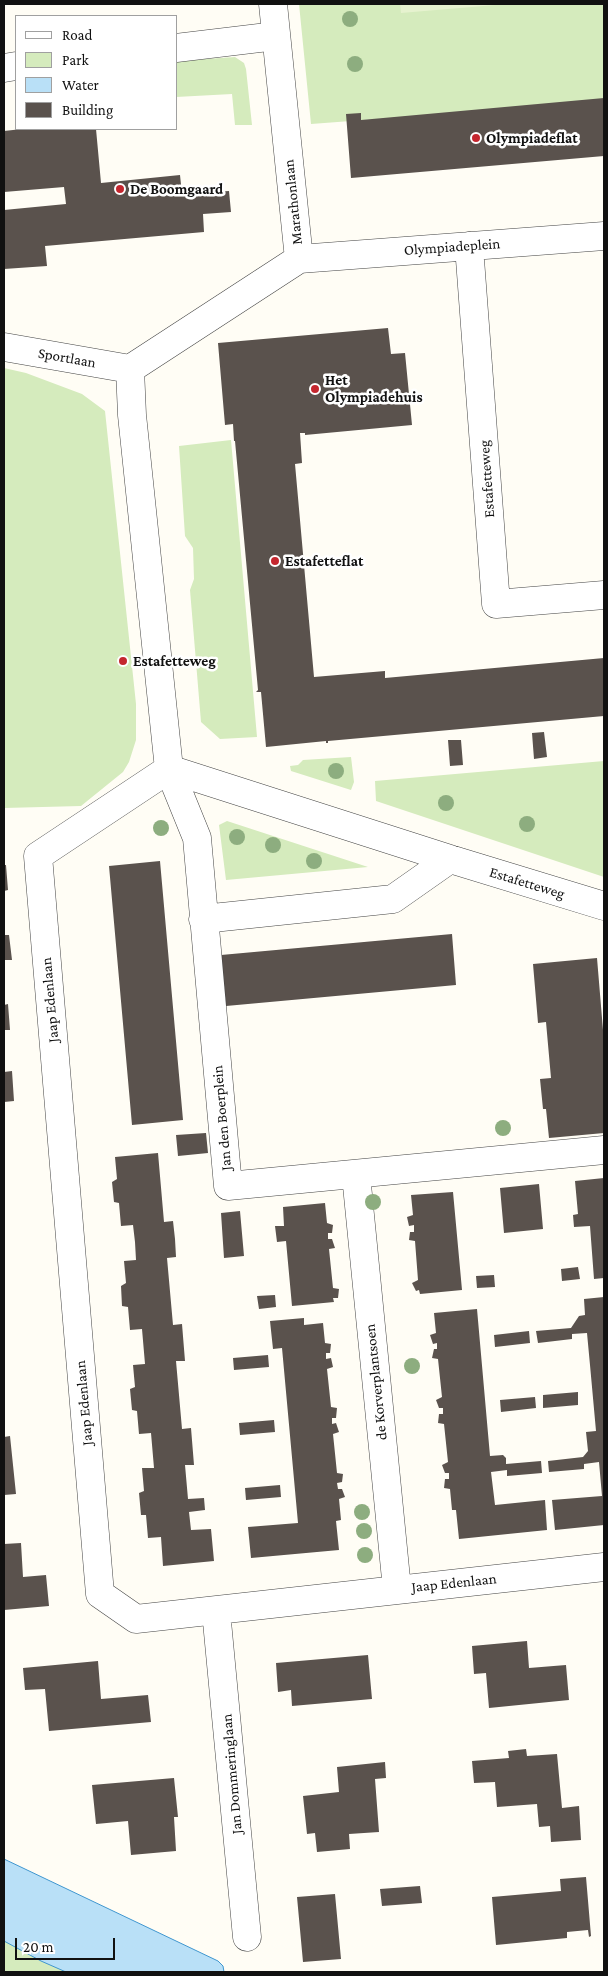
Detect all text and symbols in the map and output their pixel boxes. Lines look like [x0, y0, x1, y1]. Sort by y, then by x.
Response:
legend [15, 15, 178, 130]
text: Road [62, 27, 92, 43]
text: Park [62, 52, 89, 68]
text: Water [62, 77, 99, 93]
text: Building [62, 102, 113, 118]
place label: Olympiadeflat [486, 129, 578, 147]
marker: Olympiadeflat [470, 132, 482, 144]
street label: Marathonlaan [280, 158, 306, 246]
place label: De Boomgaard [130, 180, 223, 198]
marker: De Boomgaard [114, 183, 126, 195]
street label: Olympiadeplein [403, 235, 501, 259]
street label: Sportlaan [37, 344, 97, 372]
place label: Het Olympiadehuis [325, 371, 422, 406]
marker: Het Olympiadehuis [309, 383, 321, 395]
street label: Estafetteweg [475, 439, 499, 519]
place label: Estafetteflat [285, 552, 363, 570]
marker: Estafetteflat [269, 555, 281, 567]
place label: Estafetteweg [133, 652, 216, 670]
marker: Estafetteweg [117, 655, 129, 667]
street label: Estafetteweg [487, 863, 567, 903]
street label: Jaap Edenlaan [37, 957, 63, 1043]
street label: Jan den Boerplein [208, 1065, 236, 1171]
street label: de Korverplantsoen [361, 1323, 391, 1441]
street label: Jaap Edenlaan [71, 1360, 97, 1446]
street label: Jaap Edenlaan [411, 1570, 497, 1596]
street label: Jan Dommeringlaan [218, 1713, 246, 1835]
scale bar [18, 1928, 118, 1960]
text: 20 m [23, 1939, 54, 1955]

